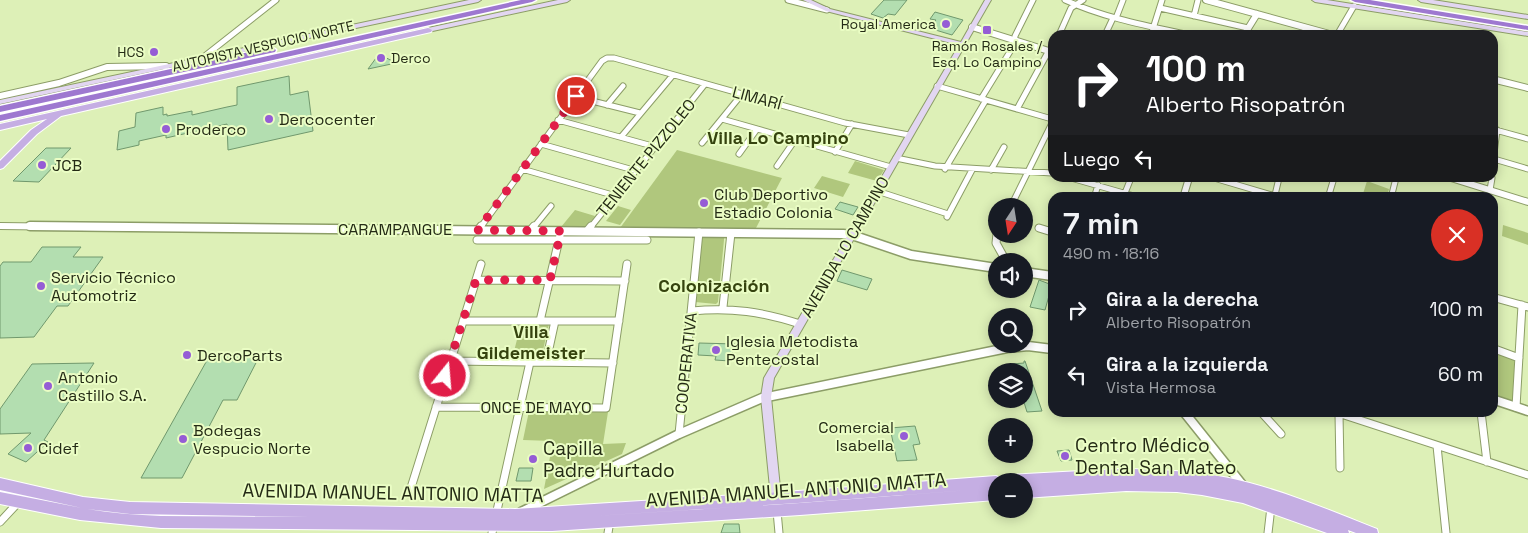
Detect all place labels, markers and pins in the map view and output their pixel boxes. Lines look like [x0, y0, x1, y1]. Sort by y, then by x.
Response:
place label: Royal America [841, 15, 936, 33]
marker: Royal America [940, 18, 952, 30]
marker: Ramón Rosales / Esq. Lo Campino [981, 24, 993, 36]
place label: Ramón Rosales / Esq. Lo Campino [932, 37, 1043, 71]
place label: HCS [117, 43, 144, 61]
marker: HCS [148, 46, 160, 58]
place label: Derco [391, 49, 431, 67]
marker: Derco [375, 52, 387, 64]
pin [555, 75, 597, 117]
place label: Dercocenter [279, 109, 375, 130]
marker: Dercocenter [263, 113, 275, 125]
place label: Proderco [176, 119, 246, 140]
marker: Proderco [160, 123, 172, 135]
place label: JCB [52, 155, 82, 176]
marker: JCB [36, 159, 48, 171]
place label: Club Deportivo Estadio Colonia [714, 184, 833, 223]
marker: Club Deportivo Estadio Colonia [698, 197, 710, 209]
place label: Servicio Técnico Automotriz [51, 267, 176, 306]
marker: Servicio Técnico Automotriz [35, 280, 47, 292]
place label: Iglesia Metodista Pentecostal [726, 331, 858, 370]
marker: Iglesia Metodista Pentecostal [710, 344, 722, 356]
place label: DercoParts [197, 345, 283, 366]
marker: DercoParts [181, 349, 193, 361]
place label: Antonio Castillo S.A. [58, 367, 147, 406]
marker: Antonio Castillo S.A. [42, 380, 54, 392]
place label: Comercial Isabella [818, 417, 894, 456]
place label: Bodegas Vespucio Norte [193, 420, 311, 459]
marker: Comercial Isabella [898, 430, 910, 442]
marker: Bodegas Vespucio Norte [177, 433, 189, 445]
place label: Centro Médico Dental San Mateo [1075, 433, 1237, 480]
place label: Capilla Padre Hurtado [543, 436, 675, 483]
place label: Cidef [38, 438, 79, 459]
marker: Cidef [22, 442, 34, 454]
marker: Centro Médico Dental San Mateo [1059, 450, 1071, 462]
marker: Capilla Padre Hurtado [527, 453, 539, 465]

